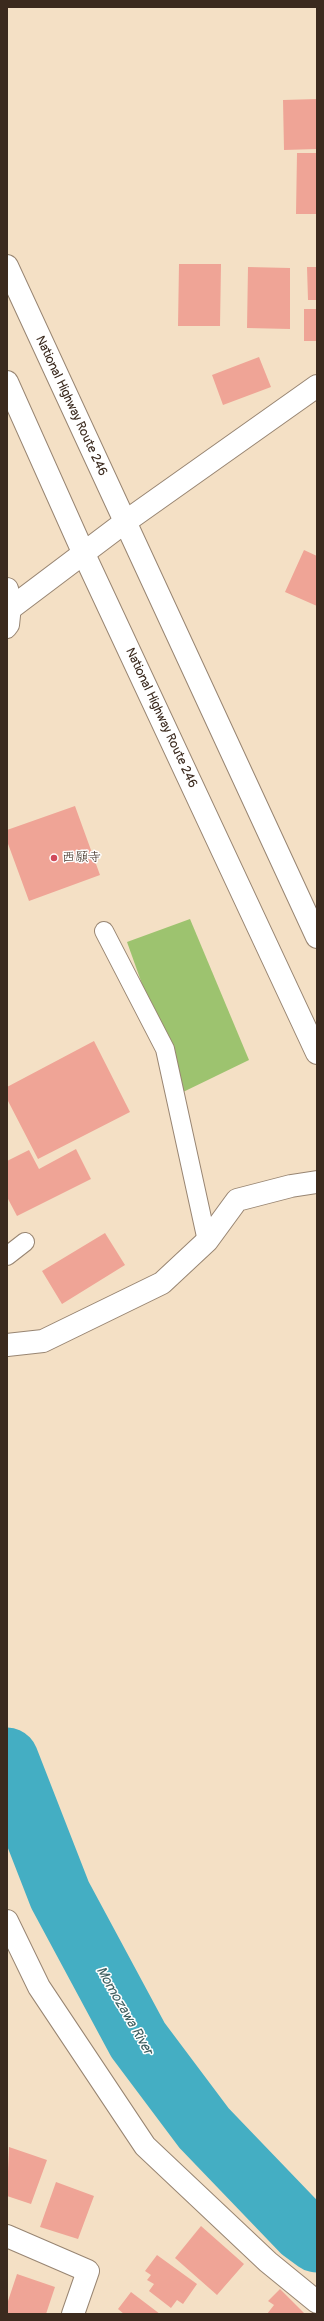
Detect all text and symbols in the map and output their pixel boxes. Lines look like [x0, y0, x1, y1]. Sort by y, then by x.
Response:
street label: National Highway Route 246 [32, 334, 110, 478]
street label: National Highway Route 246 [122, 646, 200, 790]
place label: 西願寺 [62, 850, 101, 866]
marker: 西願寺 [49, 853, 59, 863]
water label: Momozawa River [92, 1964, 156, 2058]

